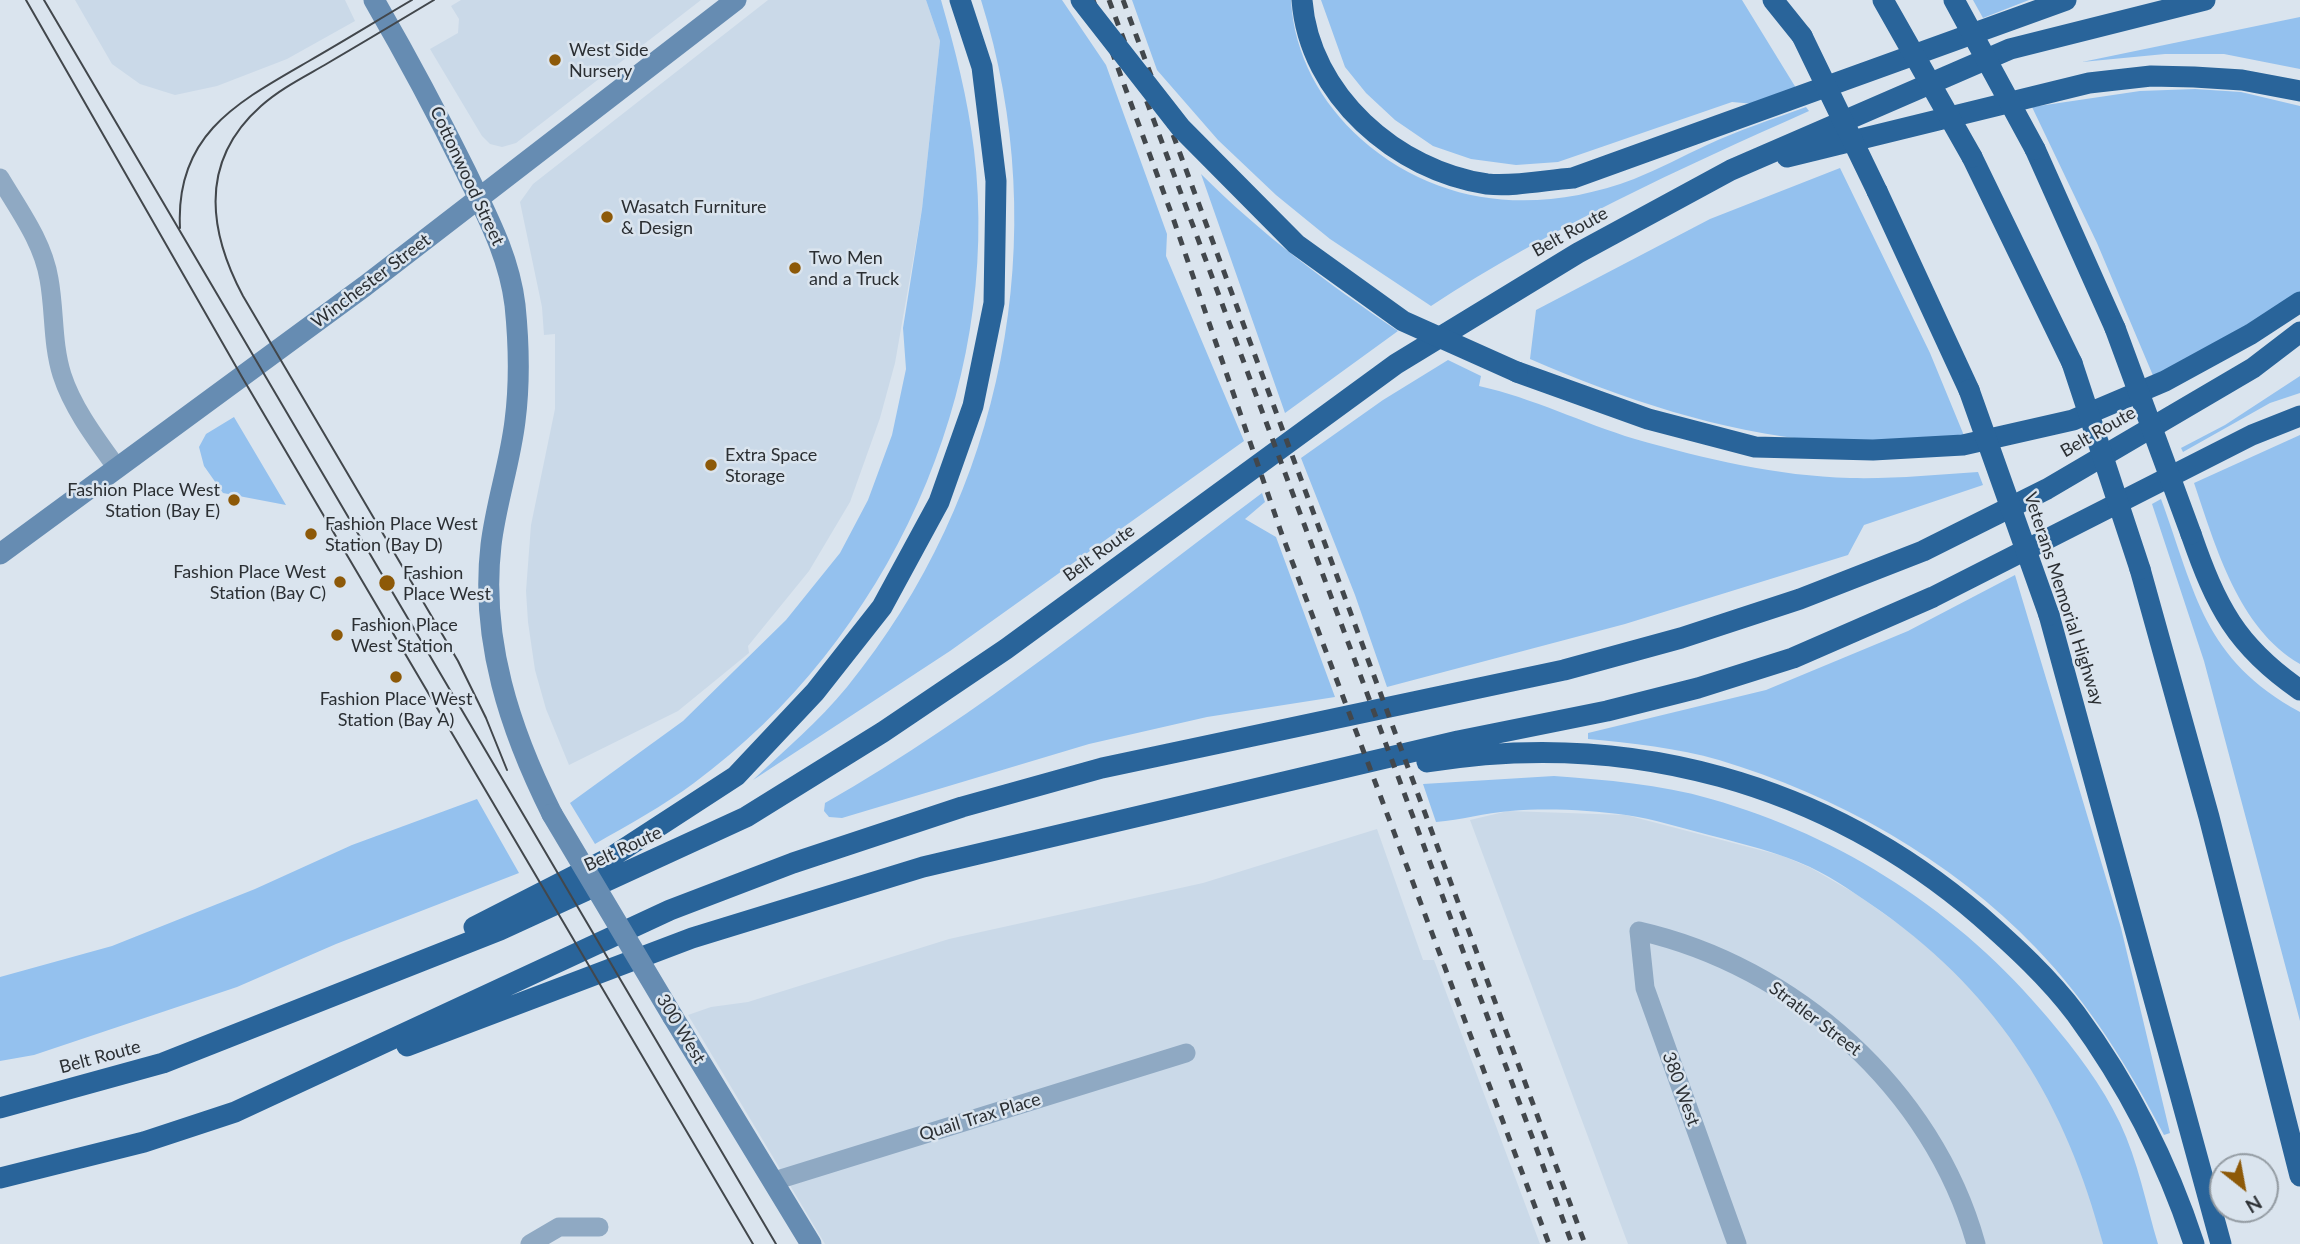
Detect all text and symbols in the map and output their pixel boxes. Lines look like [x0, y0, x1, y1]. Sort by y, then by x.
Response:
place label: West Side Nursery [569, 39, 649, 82]
marker: West Side Nursery [547, 52, 563, 68]
street label: Cottonwood Street [425, 103, 509, 249]
place label: Wasatch Furniture & Design [621, 196, 766, 238]
street label: Belt Route [1528, 202, 1612, 262]
marker: Wasatch Furniture & Design [599, 209, 615, 225]
street label: Winchester Street [307, 229, 435, 333]
place label: Two Men and a Truck [809, 247, 899, 290]
marker: Two Men and a Truck [787, 260, 803, 276]
street label: Belt Route [2057, 402, 2139, 462]
place label: Extra Space Storage [725, 444, 817, 486]
marker: Extra Space Storage [703, 457, 719, 473]
place label: Fashion Place West Station (Bay E) [67, 479, 220, 522]
street label: Veterans Memorial Highway [2019, 490, 2109, 708]
marker: Fashion Place West Station (Bay E) [226, 492, 242, 508]
place label: Fashion Place West Station (Bay D) [325, 513, 478, 556]
street label: Belt Route [1059, 520, 1139, 586]
marker: Fashion Place West Station (Bay D) [303, 526, 319, 542]
place label: Fashion Place West Station (Bay C) [173, 561, 326, 604]
place label: Fashion Place West [403, 562, 491, 604]
marker: Fashion Place West [377, 573, 397, 593]
marker: Fashion Place West Station (Bay C) [332, 574, 348, 590]
place label: Fashion Place West Station [351, 614, 458, 656]
marker: Fashion Place West Station [329, 627, 345, 643]
marker: Fashion Place West Station (Bay A) [388, 669, 404, 685]
place label: Fashion Place West Station (Bay A) [320, 688, 472, 730]
street label: Belt Route [581, 822, 665, 876]
street label: Stratler Street [1765, 977, 1865, 1061]
street label: 300 West [652, 990, 710, 1068]
street label: Belt Route [57, 1036, 143, 1078]
street label: 380 West [1658, 1049, 1704, 1129]
street label: Quail Trax Place [917, 1088, 1043, 1146]
north arrow [2209, 1153, 2279, 1223]
text: N [2242, 1191, 2266, 1218]

